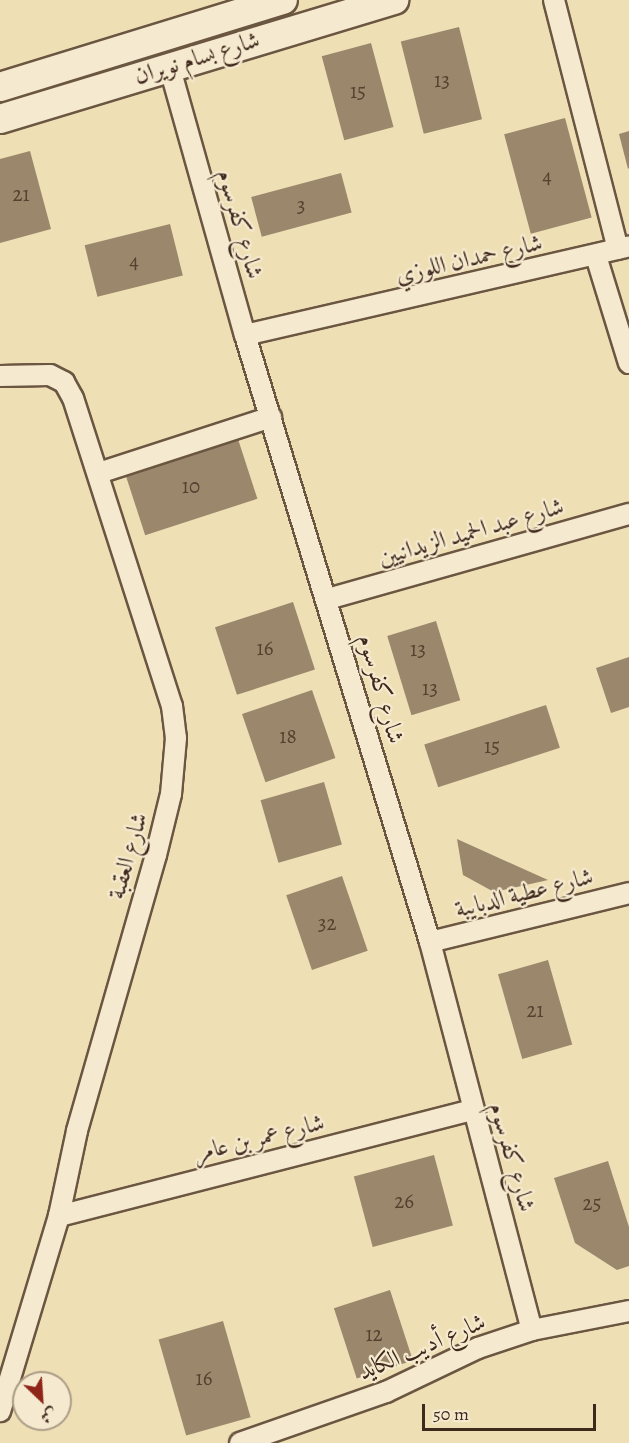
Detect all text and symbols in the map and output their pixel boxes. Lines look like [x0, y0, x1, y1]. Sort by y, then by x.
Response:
street label: شارع بسام نويران [131, 25, 263, 91]
house number: 13 [434, 67, 450, 93]
house number: 15 [350, 78, 366, 104]
house number: 4 [542, 163, 552, 189]
street label: شارع كفرسوم [211, 166, 269, 282]
house number: 21 [12, 181, 30, 207]
house number: 3 [297, 192, 305, 218]
street label: شارع حمدان اللوزي [393, 228, 545, 290]
house number: 4 [129, 248, 139, 274]
house number: 10 [182, 473, 200, 499]
street label: شارع عبد الحميد الزيدانيين [375, 492, 567, 572]
street label: شارع كفرسوم [352, 631, 410, 747]
house number: 16 [257, 635, 273, 661]
house number: 13 [410, 636, 426, 662]
house number: 13 [422, 675, 438, 701]
house number: 18 [279, 723, 297, 749]
house number: 15 [484, 733, 500, 759]
street label: شارع العقبة [102, 809, 154, 903]
street label: شارع عطية الدبايبة [452, 862, 596, 924]
house number: 32 [318, 910, 336, 936]
house number: 21 [526, 997, 544, 1023]
street label: شارع كفرسوم [483, 1099, 541, 1215]
street label: شارع عمر بن عامر [191, 1108, 327, 1168]
house number: 26 [394, 1188, 414, 1214]
house number: 25 [582, 1190, 602, 1216]
street label: شارع أديب الكايد [354, 1307, 490, 1387]
house number: 12 [365, 1321, 383, 1347]
house number: 16 [196, 1365, 212, 1391]
north arrow [12, 1371, 72, 1431]
scale bar [425, 1392, 599, 1430]
text: ش [37, 1402, 61, 1429]
text: 50 m [433, 1402, 469, 1426]

